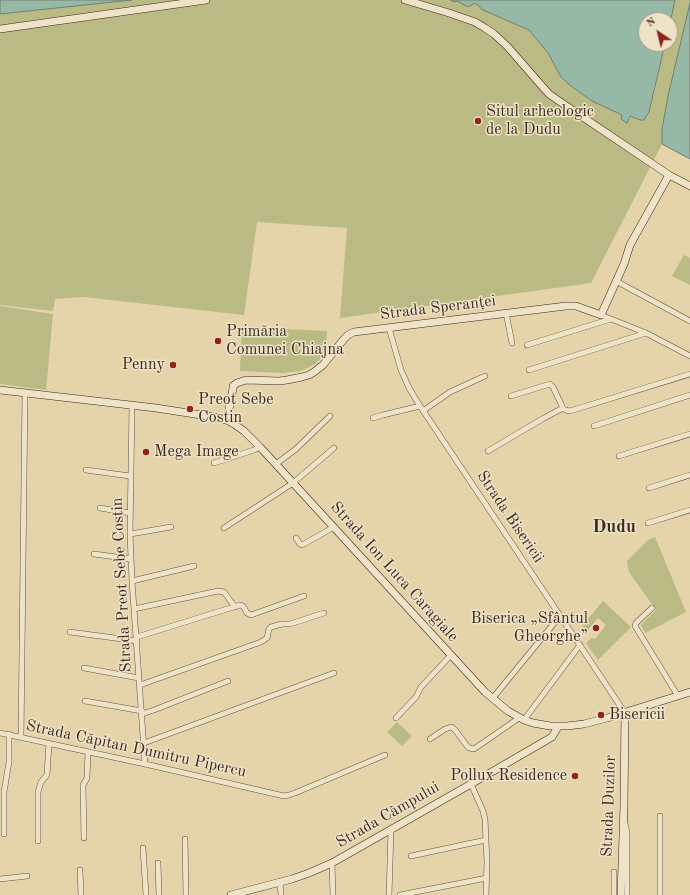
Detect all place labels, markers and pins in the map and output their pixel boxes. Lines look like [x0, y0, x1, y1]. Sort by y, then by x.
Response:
place label: Situl arheologic de la Dudu [486, 102, 594, 140]
marker: Situl arheologic de la Dudu [473, 116, 483, 126]
place label: Primăria Comunei Chiajna [226, 322, 344, 360]
marker: Primăria Comunei Chiajna [213, 336, 223, 346]
place label: Penny [122, 355, 165, 375]
marker: Penny [168, 360, 178, 370]
place label: Preot Sebe Costin [198, 390, 274, 428]
marker: Preot Sebe Costin [185, 404, 195, 414]
place label: Mega Image [154, 442, 239, 462]
marker: Mega Image [141, 447, 151, 457]
place label: Biserica „Sfântul Gheorghe” [470, 609, 588, 647]
marker: Biserica „Sfântul Gheorghe” [591, 623, 601, 633]
place label: Bisericii [609, 705, 665, 725]
marker: Bisericii [596, 710, 606, 720]
place label: Pollux Residence [450, 766, 567, 786]
marker: Pollux Residence [570, 771, 580, 781]

